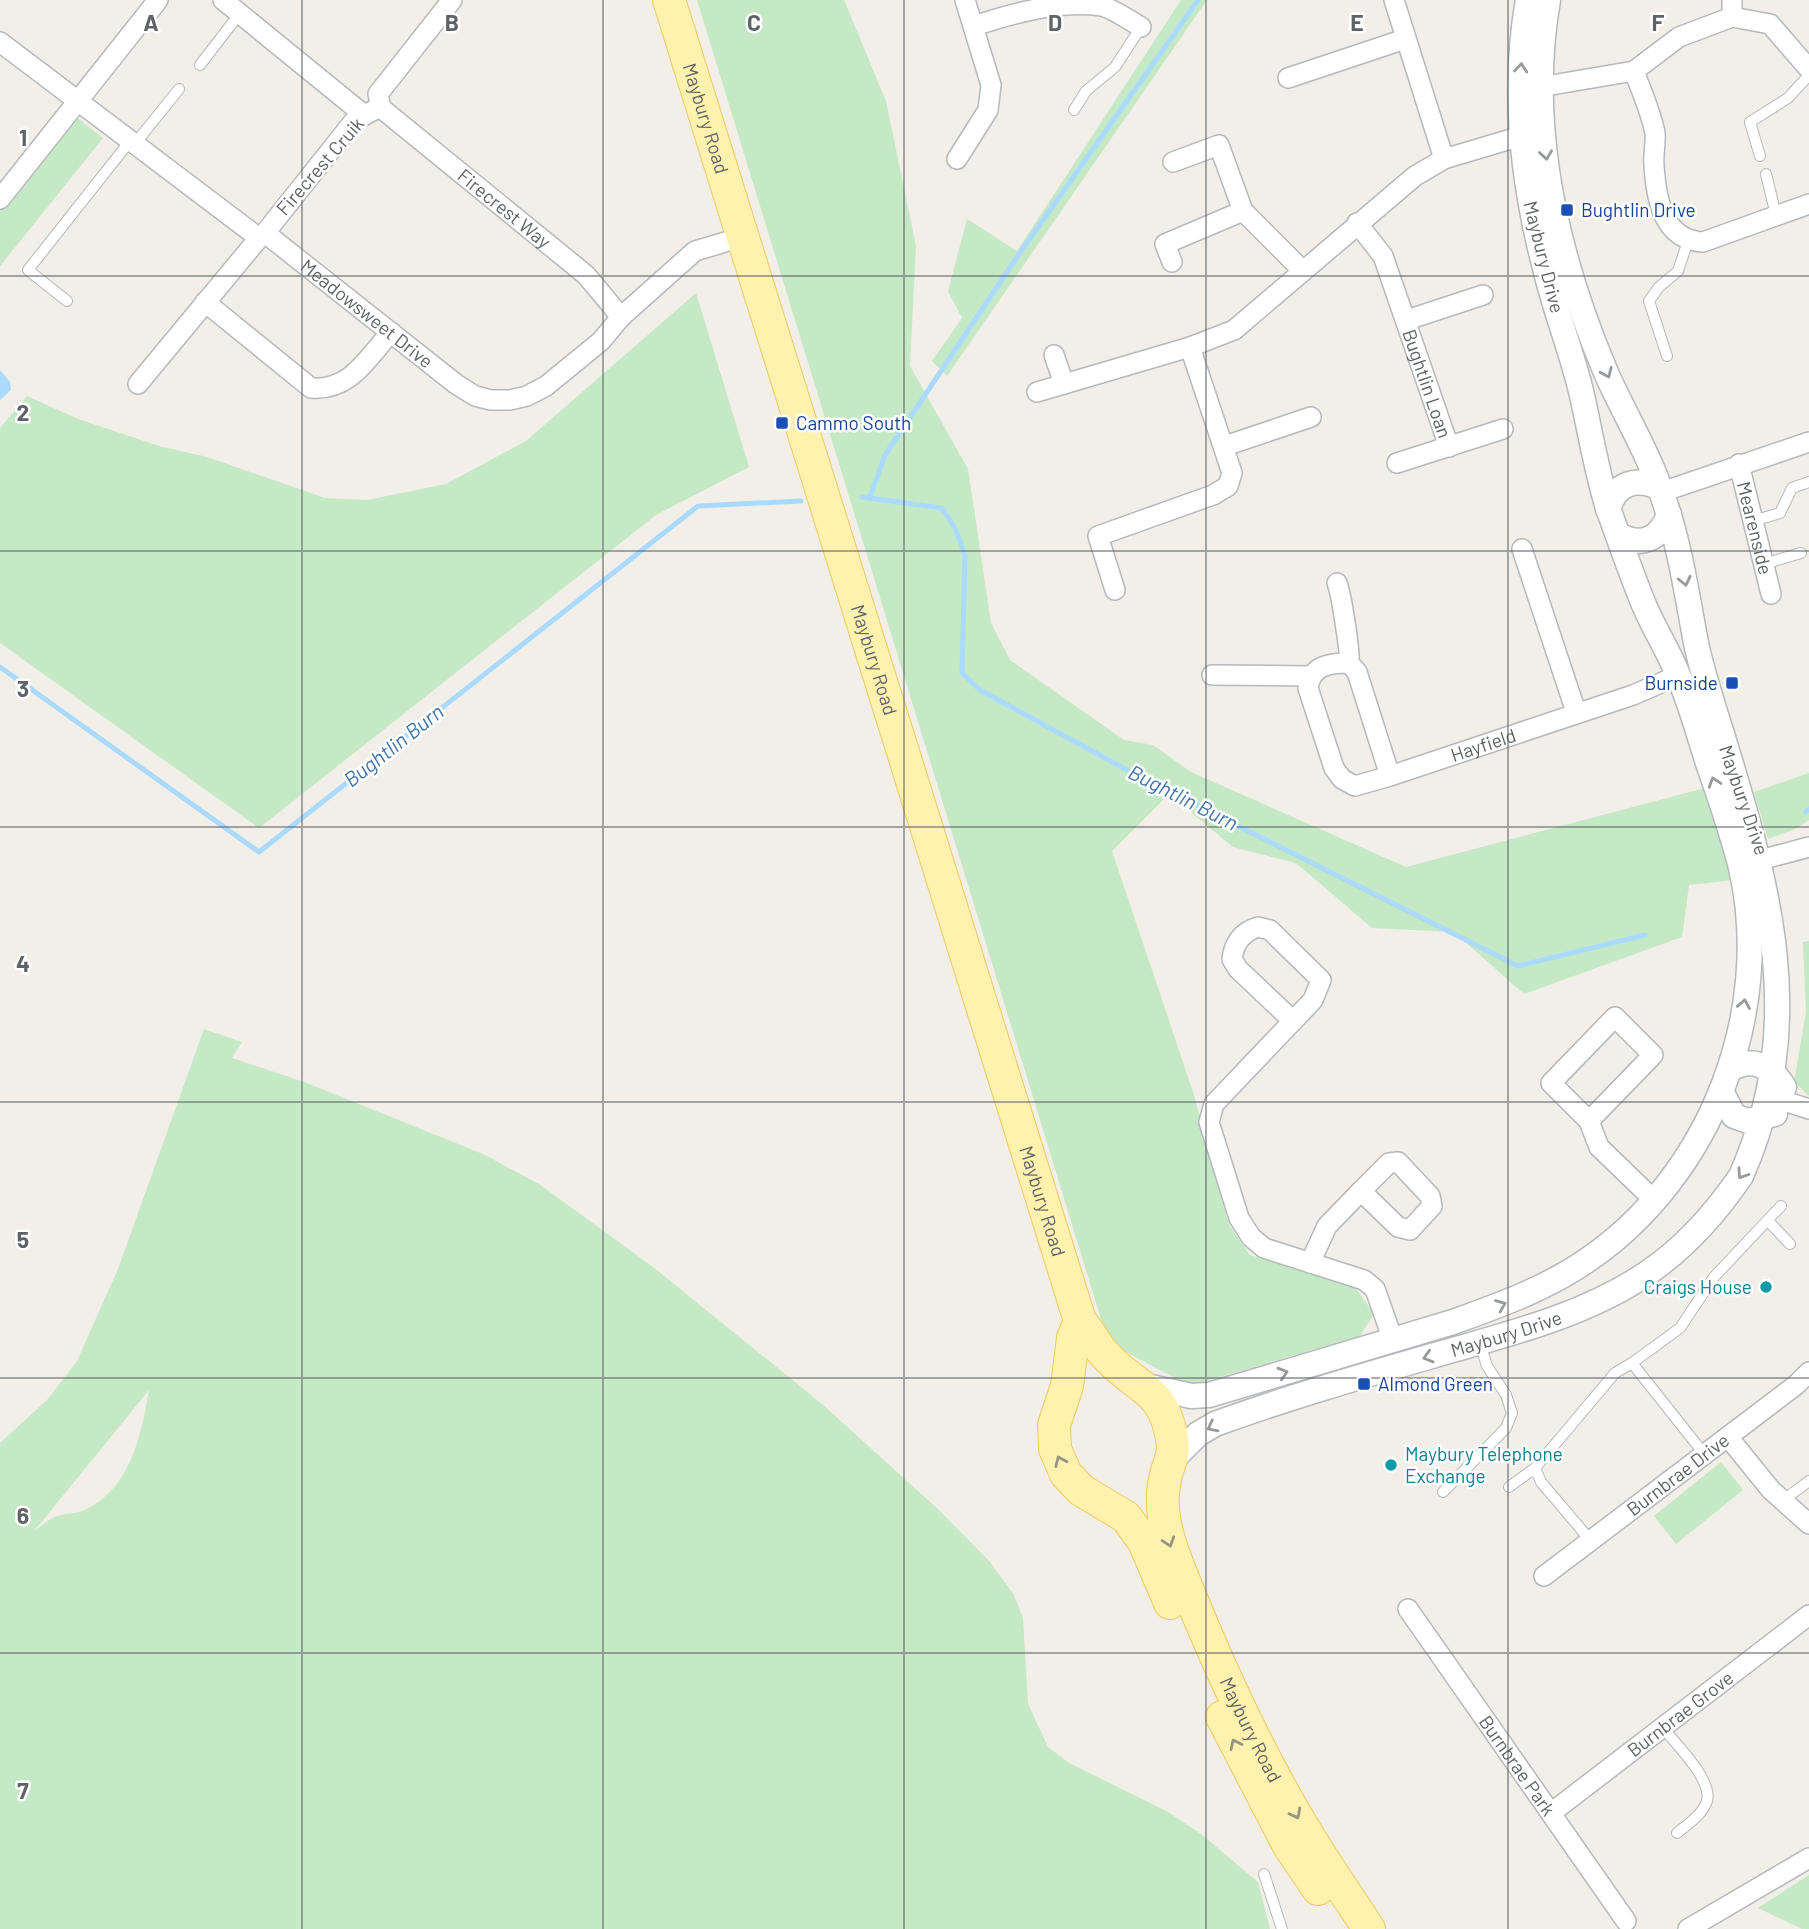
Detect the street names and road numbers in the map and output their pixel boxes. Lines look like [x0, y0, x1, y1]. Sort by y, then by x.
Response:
street label: Maybury Road [678, 60, 734, 176]
street label: Firecrest Cruik [271, 112, 368, 219]
street label: Firecrest Way [453, 163, 556, 253]
street label: Maybury Drive [1519, 198, 1570, 315]
street label: Meadowsweet Drive [297, 254, 438, 373]
street label: Bughtlin Loan [1398, 326, 1457, 441]
street label: Mearenside [1733, 479, 1778, 577]
street label: Maybury Road [847, 602, 903, 718]
street label: Hayfield [1447, 723, 1519, 766]
street label: Maybury Drive [1715, 742, 1774, 858]
street label: Maybury Road [1015, 1143, 1071, 1259]
street label: Maybury Drive [1448, 1305, 1565, 1361]
street label: Burnbrae Drive [1622, 1428, 1733, 1520]
street label: Burnbrae Grove [1623, 1666, 1737, 1761]
street label: Maybury Road [1215, 1673, 1287, 1786]
street label: Burnbrae Park [1475, 1711, 1561, 1820]

